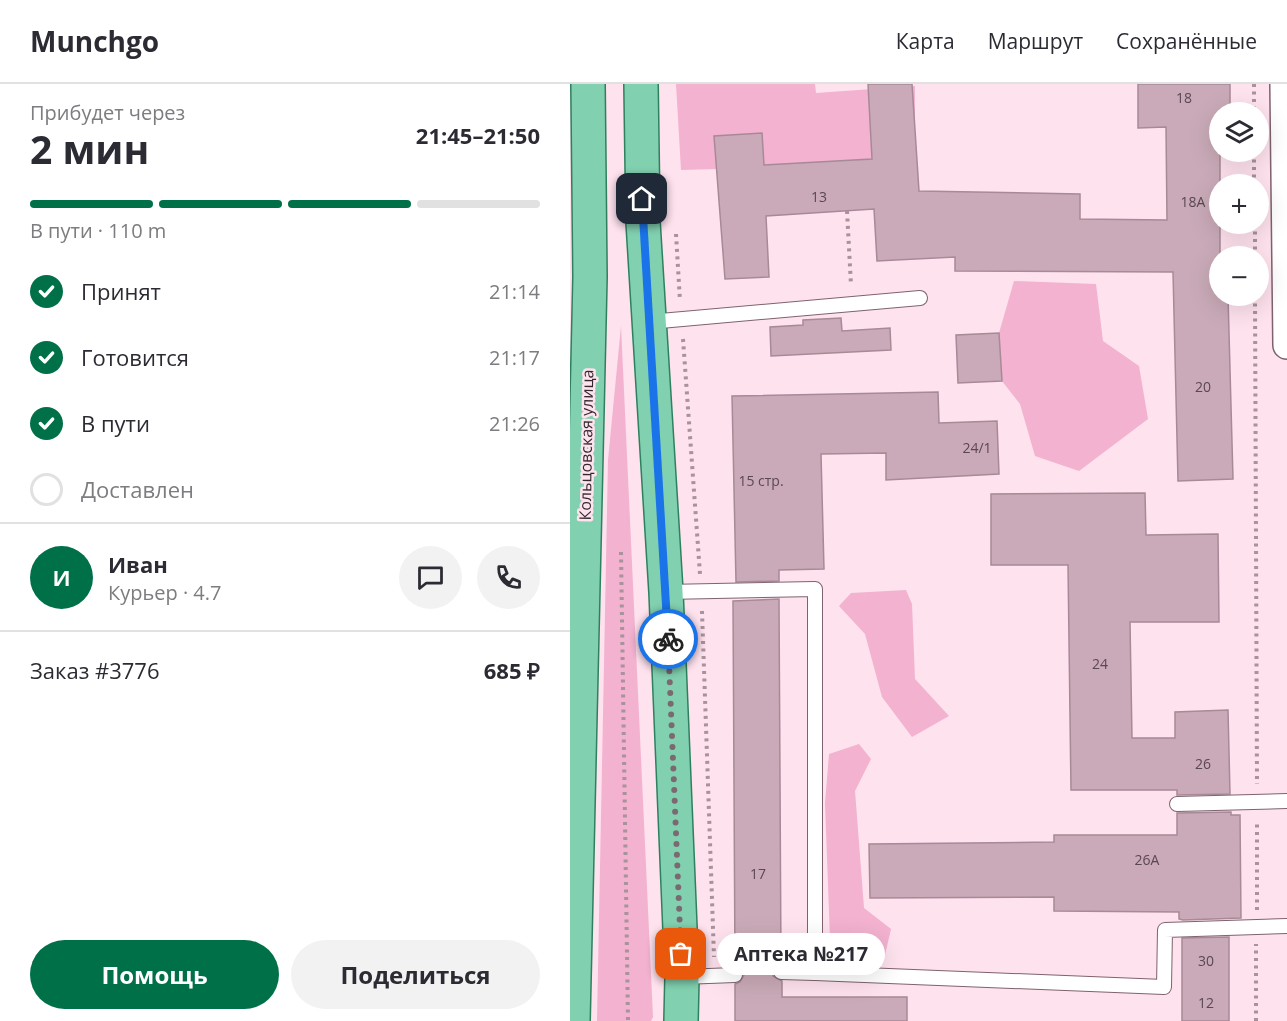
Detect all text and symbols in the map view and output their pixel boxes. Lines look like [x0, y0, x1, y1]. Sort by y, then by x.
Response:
text: Munchgo [30, 22, 159, 60]
text: Карта [896, 27, 955, 55]
text: Маршрут [988, 27, 1083, 55]
text: Сохранённые [1116, 27, 1257, 55]
house number: 18 [1176, 88, 1192, 107]
text: Прибудет через [30, 99, 185, 126]
map controls [1209, 102, 1269, 306]
button: layers [1209, 102, 1269, 162]
text: 21:45–21:50 [416, 120, 540, 150]
text: 2 мин [30, 122, 149, 175]
pin [616, 173, 667, 224]
button: + [1209, 174, 1269, 234]
icon: home [625, 182, 658, 215]
house number: 13 [811, 187, 827, 206]
house number: 18А [1181, 192, 1206, 211]
text: В пути · 110 m [30, 217, 166, 244]
button: − [1209, 246, 1269, 306]
icon: check [30, 275, 63, 308]
text: Принят [81, 276, 161, 306]
text: 21:14 [489, 278, 540, 305]
icon: check [30, 341, 63, 374]
text: Готовится [81, 342, 189, 372]
text: 21:17 [489, 344, 540, 371]
street label: Кольцовская улица [574, 369, 598, 521]
house number: 20 [1195, 377, 1211, 396]
icon: check [30, 407, 63, 440]
text: В пути [81, 408, 150, 438]
text: 21:26 [489, 410, 540, 437]
house number: 24/1 [962, 438, 992, 457]
house number: 15 стр. [738, 471, 784, 490]
text: Доставлен [81, 474, 194, 504]
button: chat [399, 546, 462, 609]
button: phone [477, 546, 540, 609]
text: Иван [108, 549, 168, 579]
text: И [52, 562, 71, 592]
text: Курьер · 4.7 [108, 579, 222, 606]
courier [638, 609, 698, 669]
icon: bike [652, 623, 685, 656]
house number: 24 [1092, 654, 1108, 673]
text: Заказ #3776 [30, 655, 160, 685]
text: 685 ₽ [484, 655, 540, 685]
house number: 26 [1195, 754, 1211, 773]
house number: 26А [1135, 850, 1160, 869]
house number: 17 [750, 864, 766, 883]
pin [655, 928, 706, 979]
callout: Аптека №217 [717, 933, 885, 975]
icon: bag [664, 937, 697, 970]
button: Помощь [30, 940, 279, 1009]
button: Поделиться [291, 940, 540, 1009]
text: Аптека №217 [734, 940, 868, 967]
house number: 30 [1198, 951, 1214, 970]
house number: 12 [1198, 993, 1214, 1012]

